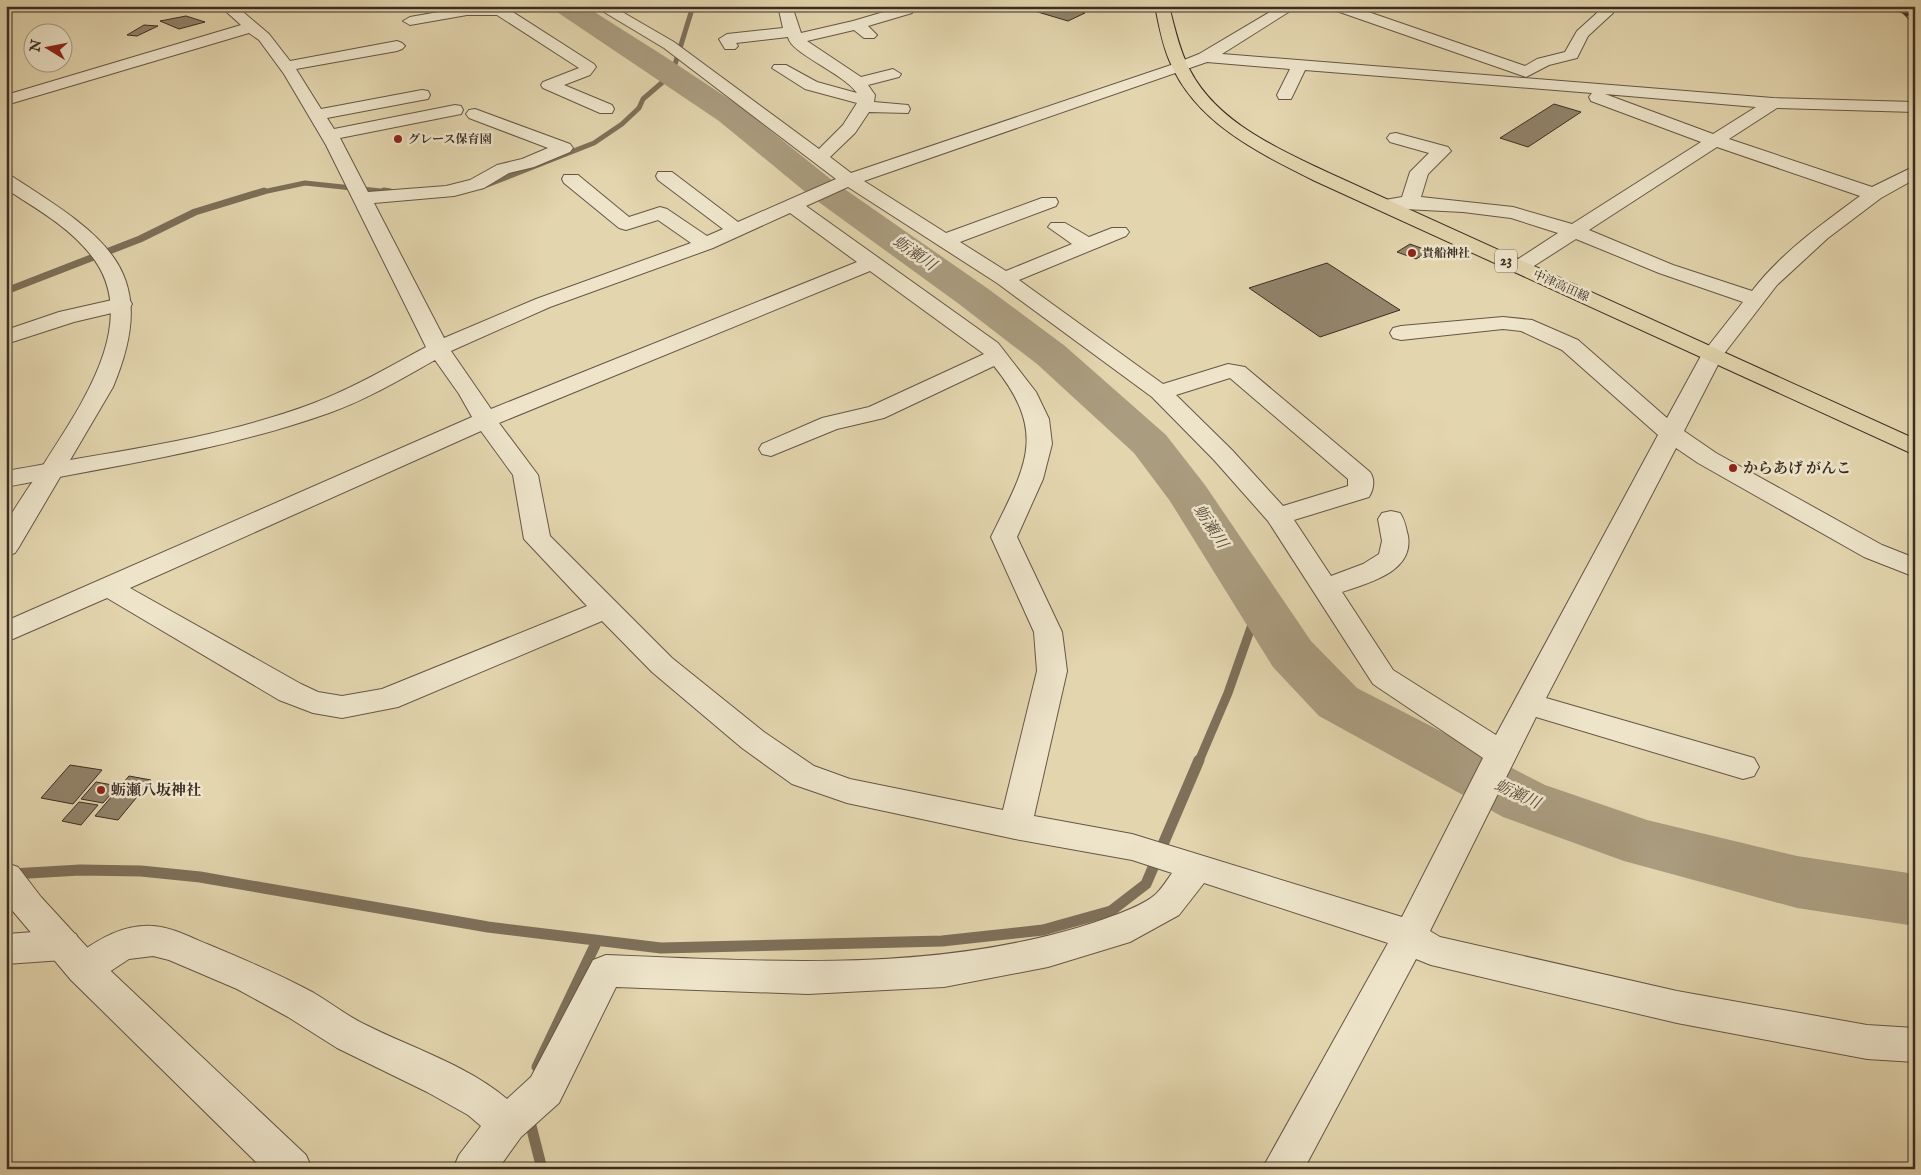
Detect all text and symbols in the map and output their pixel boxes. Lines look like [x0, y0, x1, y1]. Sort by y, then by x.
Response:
north arrow [22, 22, 72, 72]
text: N [26, 38, 46, 54]
place label: グレース保育園 [408, 132, 491, 147]
marker: グレース保育園 [392, 133, 404, 145]
water label: 蛎瀬川 [889, 232, 941, 277]
place label: 貴船神社 [1422, 246, 1470, 261]
marker: 貴船神社 [1406, 247, 1418, 259]
road number: 23 [1495, 250, 1517, 272]
street label: 中津高田線 [1531, 267, 1591, 305]
place label: からあげ がんこ [1743, 459, 1851, 478]
marker: からあげ がんこ [1727, 462, 1739, 474]
water label: 蛎瀬川 [1189, 501, 1233, 554]
water label: 蛎瀬川 [1491, 776, 1545, 815]
place label: 蛎瀬八坂神社 [111, 781, 201, 800]
marker: 蛎瀬八坂神社 [95, 784, 107, 796]

